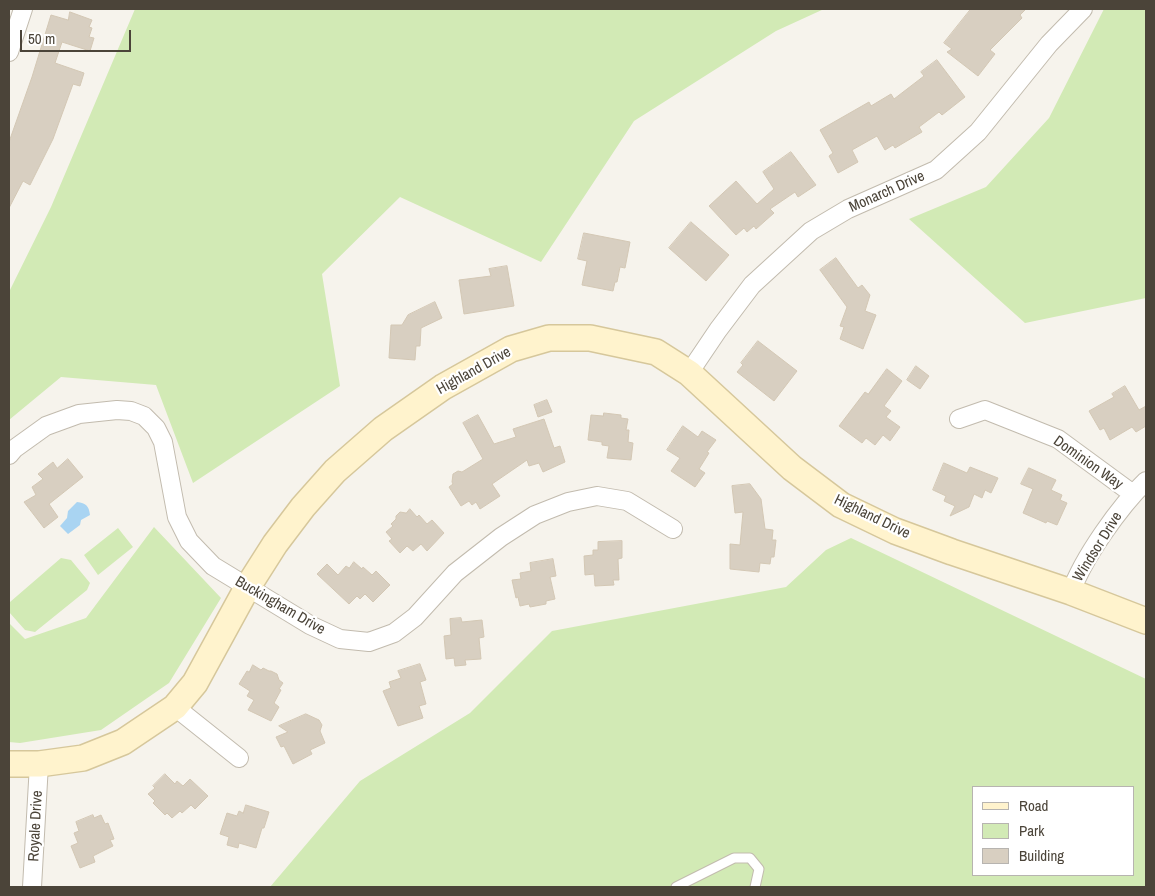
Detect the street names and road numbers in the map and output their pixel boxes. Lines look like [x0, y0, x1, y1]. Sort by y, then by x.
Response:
street label: Monarch Drive [846, 167, 928, 217]
street label: Highland Drive [434, 343, 514, 399]
street label: Dominion Way [1050, 432, 1126, 494]
street label: Highland Drive [831, 491, 913, 543]
street label: Windsor Drive [1070, 509, 1126, 585]
street label: Buckingham Drive [232, 573, 328, 639]
street label: Royale Drive [25, 790, 47, 862]

